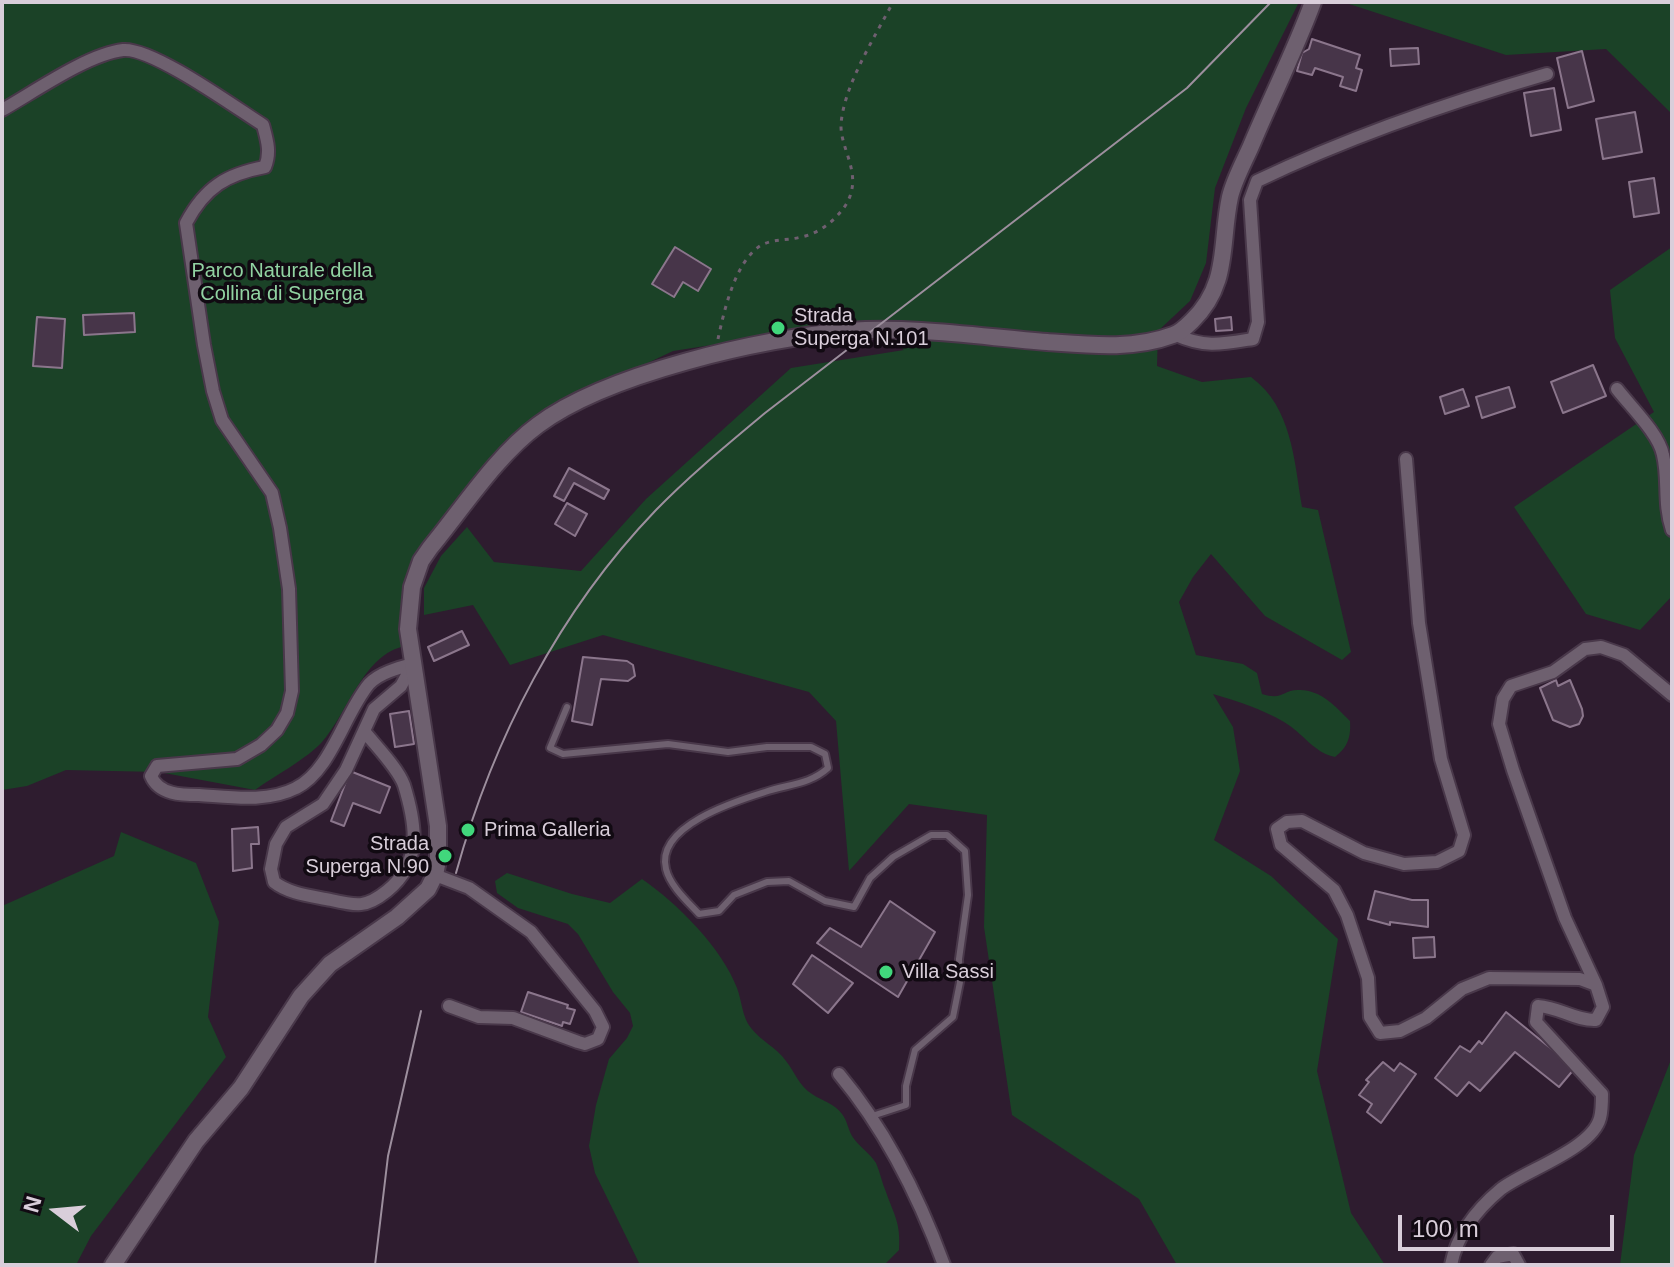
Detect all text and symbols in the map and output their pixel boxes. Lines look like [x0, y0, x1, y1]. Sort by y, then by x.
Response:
park label: Parco Naturale della Collina di Superga [191, 259, 373, 306]
place label: Strada Superga N.101 [794, 304, 929, 351]
marker: Strada Superga N.101 [769, 319, 787, 337]
place label: Prima Galleria [484, 818, 611, 842]
marker: Prima Galleria [459, 821, 477, 839]
place label: Strada Superga N.90 [306, 832, 429, 879]
marker: Strada Superga N.90 [436, 847, 454, 865]
place label: Villa Sassi [902, 960, 994, 984]
marker: Villa Sassi [877, 963, 895, 981]
north arrow [16, 1171, 96, 1251]
text: N [18, 1193, 47, 1215]
scale bar [1402, 1199, 1618, 1249]
text: 100 m [1412, 1215, 1479, 1242]

